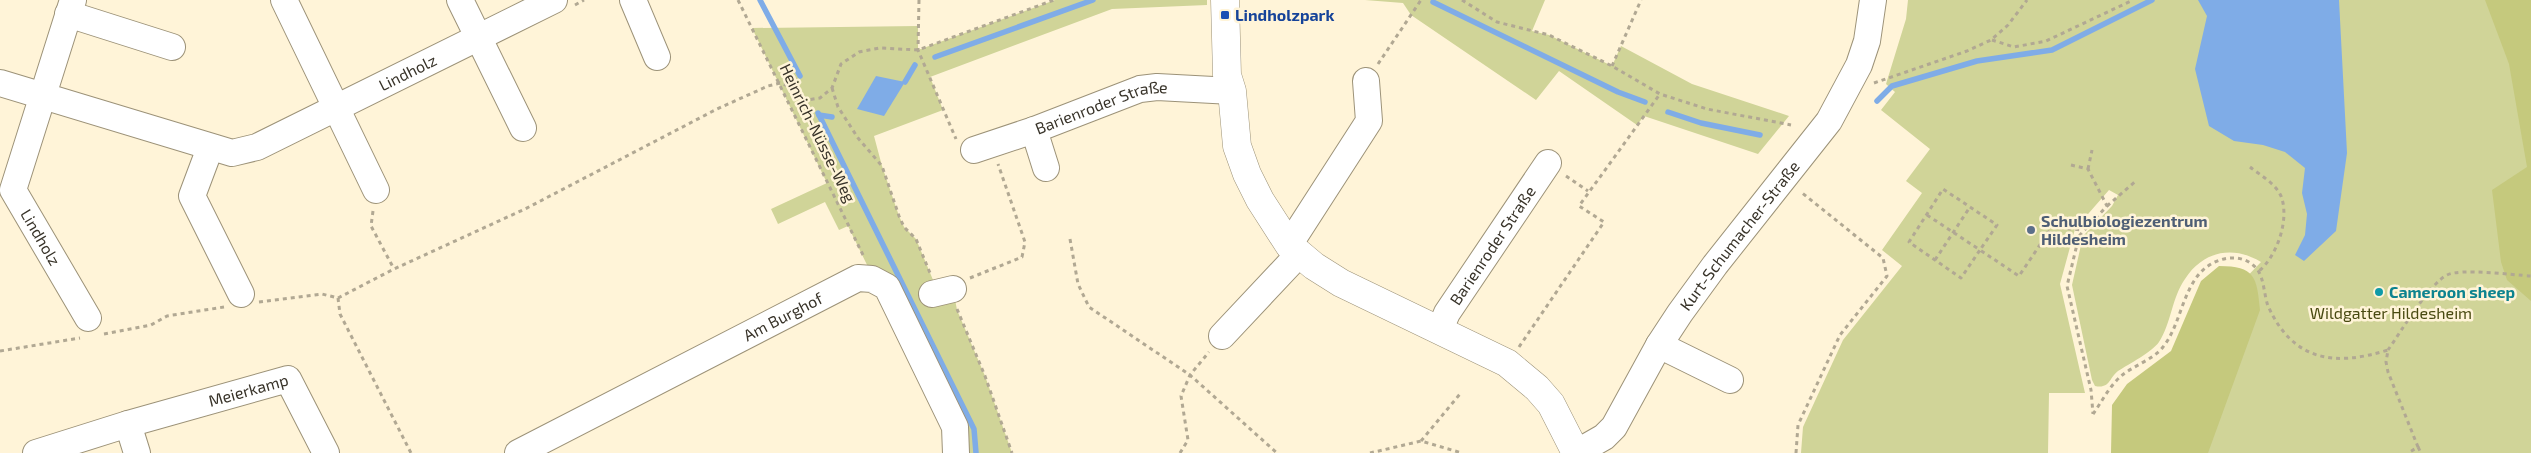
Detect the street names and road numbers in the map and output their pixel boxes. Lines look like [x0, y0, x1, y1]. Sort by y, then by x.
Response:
street label: Lindholz [375, 50, 439, 94]
street label: Heinrich-Nüsse-Weg [777, 60, 860, 205]
street label: Barienroder Straße [1032, 77, 1168, 138]
street label: Kurt-Schumacher-Straße [1675, 157, 1803, 314]
street label: Barienroder Straße [1445, 182, 1539, 308]
street label: Lindholz [17, 205, 65, 269]
street label: Am Burghof [740, 288, 826, 344]
street label: Meierkamp [206, 369, 290, 410]

